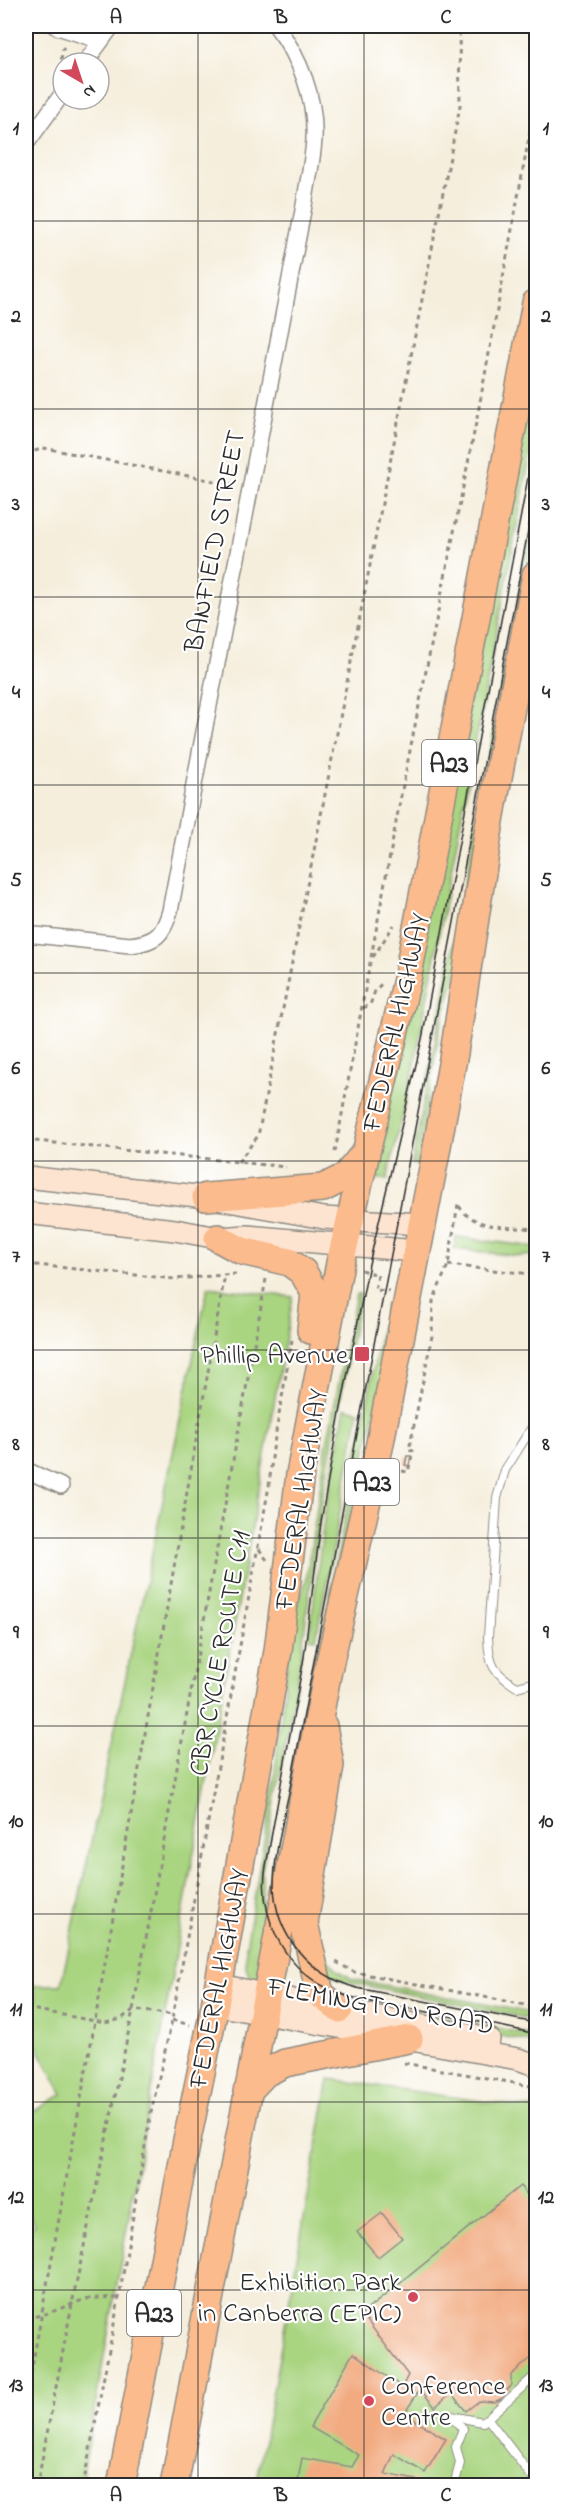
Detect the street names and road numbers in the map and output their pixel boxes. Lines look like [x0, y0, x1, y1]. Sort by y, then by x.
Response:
street label: BANFIELD STREET [176, 427, 257, 657]
road number: A23 [422, 740, 476, 786]
street label: FEDERAL HIGHWAY [353, 909, 442, 1137]
street label: FEDERAL HIGHWAY [266, 1386, 339, 1614]
road number: A23 [345, 1459, 399, 1505]
street label: CBR CYCLE ROUTE C11 [181, 1528, 262, 1779]
street label: FEDERAL HIGHWAY [180, 1865, 261, 2093]
street label: FLEMINGTON ROAD [263, 1968, 497, 2047]
road number: A23 [127, 2290, 181, 2336]

